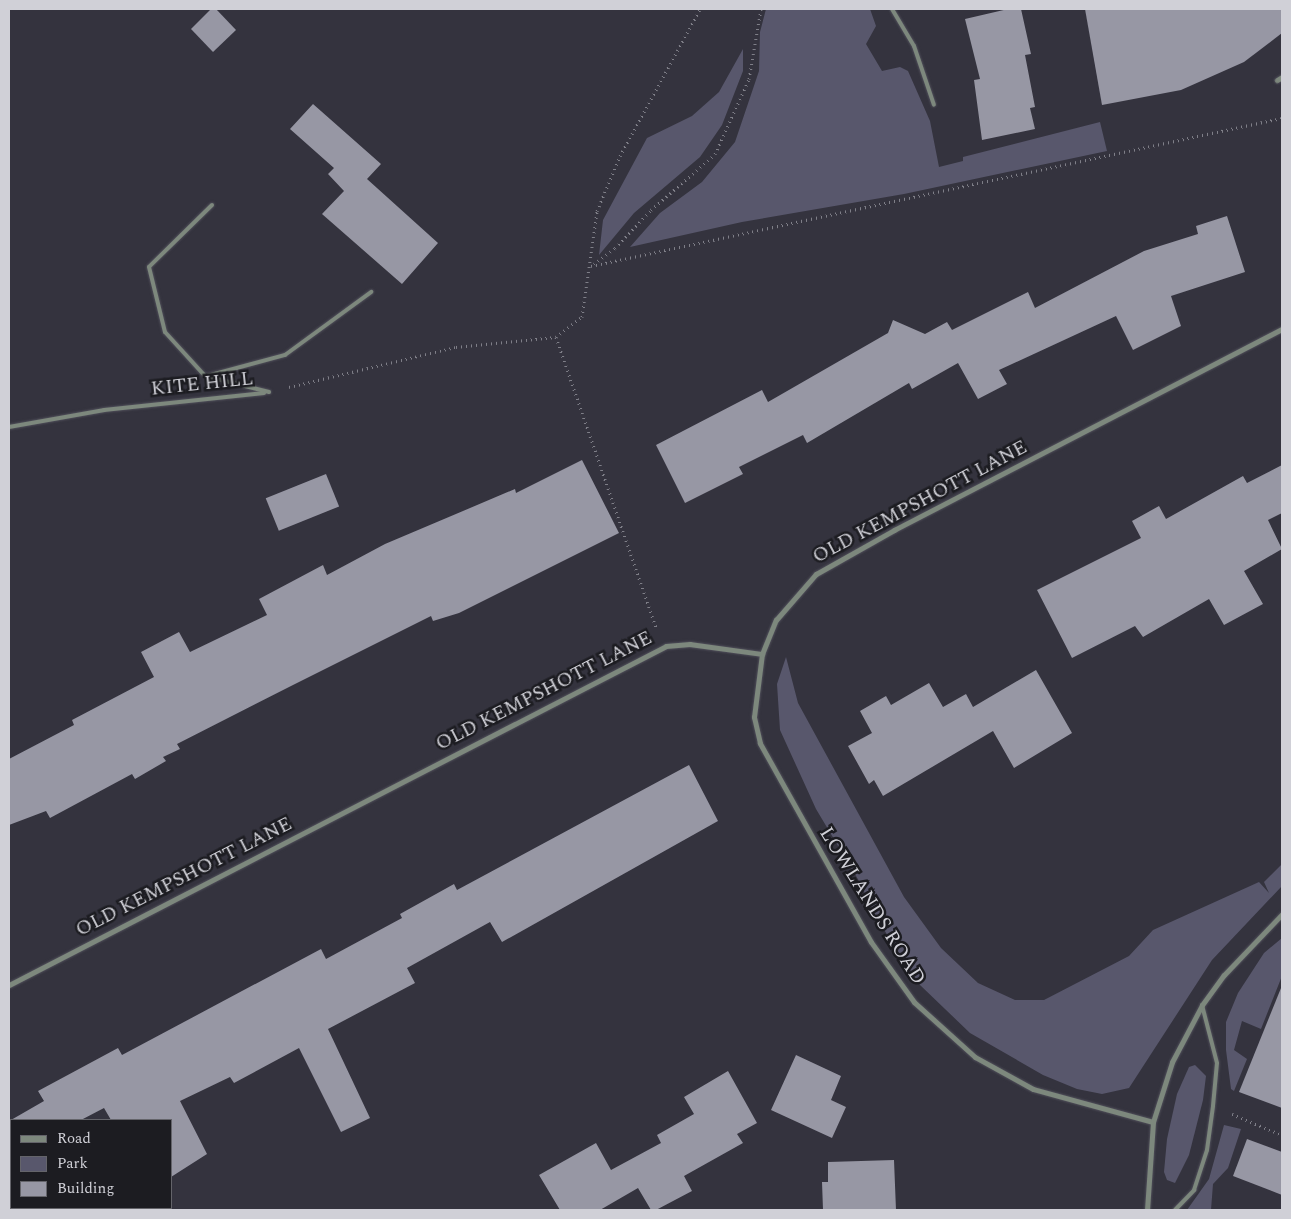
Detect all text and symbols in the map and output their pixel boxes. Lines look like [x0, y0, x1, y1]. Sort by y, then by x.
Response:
street label: KITE HILL [150, 367, 254, 401]
street label: OLD KEMPSHOTT LANE [809, 435, 1031, 569]
street label: OLD KEMPSHOTT LANE [432, 626, 656, 756]
street label: OLD KEMPSHOTT LANE [72, 812, 296, 942]
street label: LOWLANDS ROAD [814, 823, 930, 989]
legend [10, 1119, 172, 1209]
text: Road [57, 1127, 91, 1150]
text: Park [57, 1152, 88, 1175]
text: Building [57, 1177, 114, 1200]

